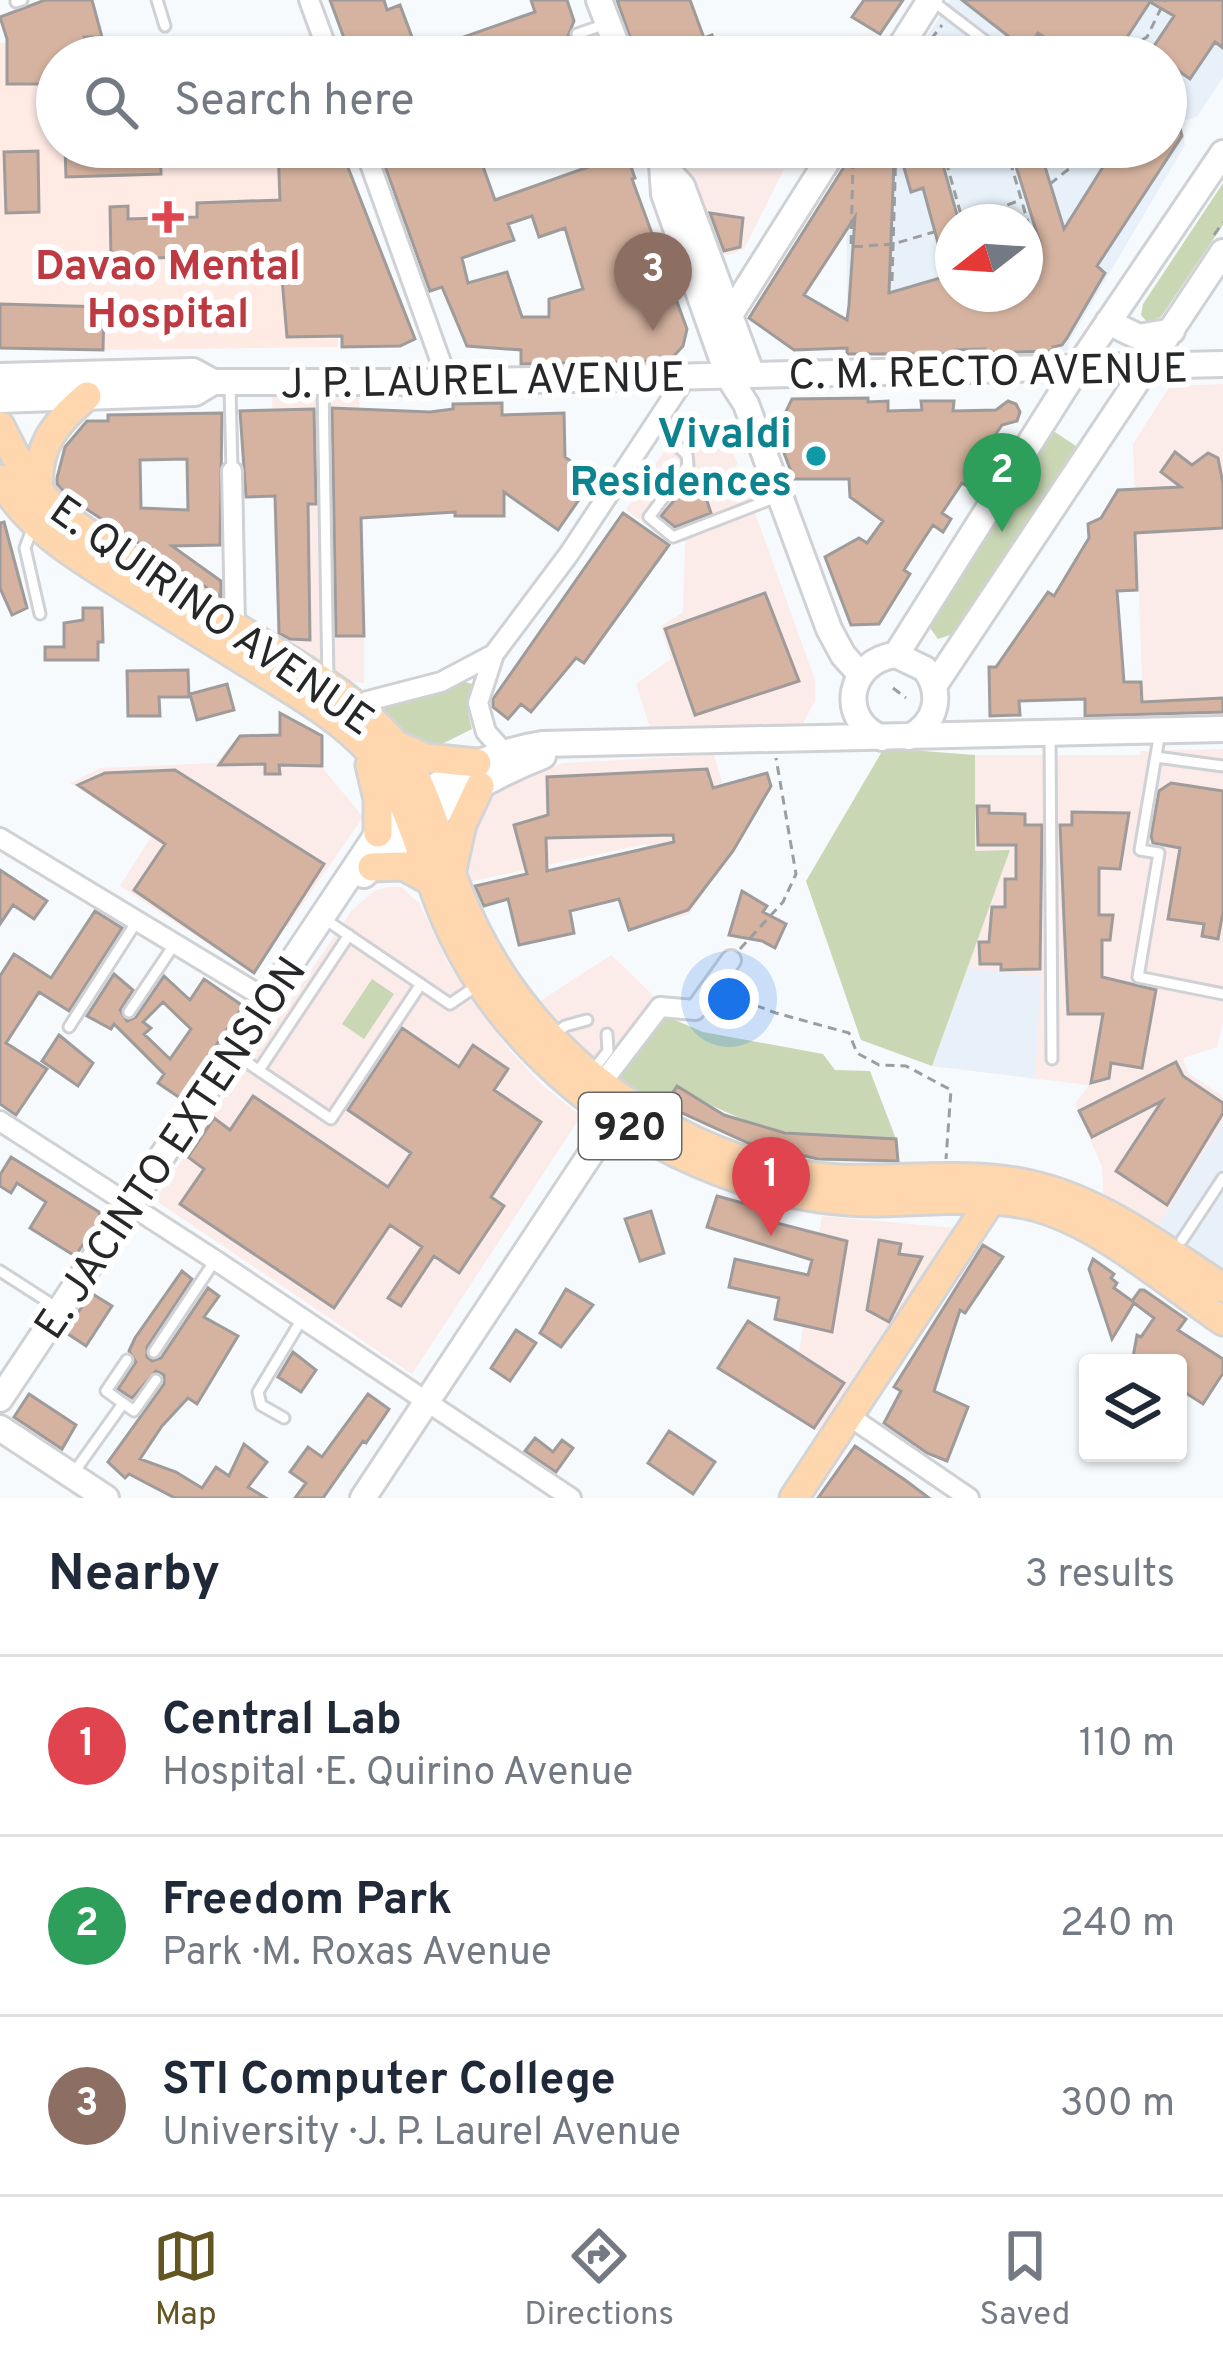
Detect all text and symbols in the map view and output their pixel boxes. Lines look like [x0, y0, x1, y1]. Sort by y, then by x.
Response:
search box [36, 36, 1187, 168]
icon: search [78, 69, 144, 135]
text: Search here [174, 74, 414, 131]
marker: Davao Mental Hospital [152, 201, 184, 233]
north arrow [935, 204, 1043, 312]
pin: 3 [614, 232, 692, 331]
place label: Davao Mental Hospital [35, 242, 301, 343]
street label: C. M. RECTO AVENUE [788, 345, 1188, 404]
street label: J. P. LAUREL AVENUE [280, 353, 686, 414]
place label: Vivaldi Residences [570, 410, 792, 511]
pin: 2 [963, 433, 1041, 532]
marker: Vivaldi Residences [803, 443, 829, 469]
street label: E. QUIRINO AVENUE [38, 486, 383, 749]
street label: E. JACINTO EXTENSION [25, 948, 321, 1351]
your location [699, 969, 759, 1029]
road number: 920 [579, 1093, 681, 1159]
pin: 1 [732, 1137, 810, 1236]
map controls [1079, 1354, 1187, 1462]
button: layers [1079, 1354, 1187, 1462]
text: Nearby [48, 1544, 220, 1609]
text: 3 results [1025, 1552, 1175, 1601]
text: Central Lab [162, 1693, 402, 1750]
text: 1 [79, 1721, 95, 1770]
text: 110 m [1079, 1721, 1175, 1770]
text: Hospital · E. Quirino Avenue [162, 1750, 633, 1799]
text: Freedom Park [162, 1873, 452, 1930]
text: 2 [75, 1901, 99, 1950]
text: 240 m [1060, 1901, 1175, 1950]
text: Park · M. Roxas Avenue [162, 1930, 552, 1979]
text: STI Computer College [162, 2053, 616, 2110]
text: 3 [75, 2081, 99, 2130]
text: 300 m [1060, 2081, 1175, 2130]
text: University · J. P. Laurel Avenue [162, 2110, 681, 2159]
tab: Map [153, 2223, 219, 2337]
tab: Directions [524, 2223, 674, 2337]
tab: Saved [980, 2223, 1070, 2337]

